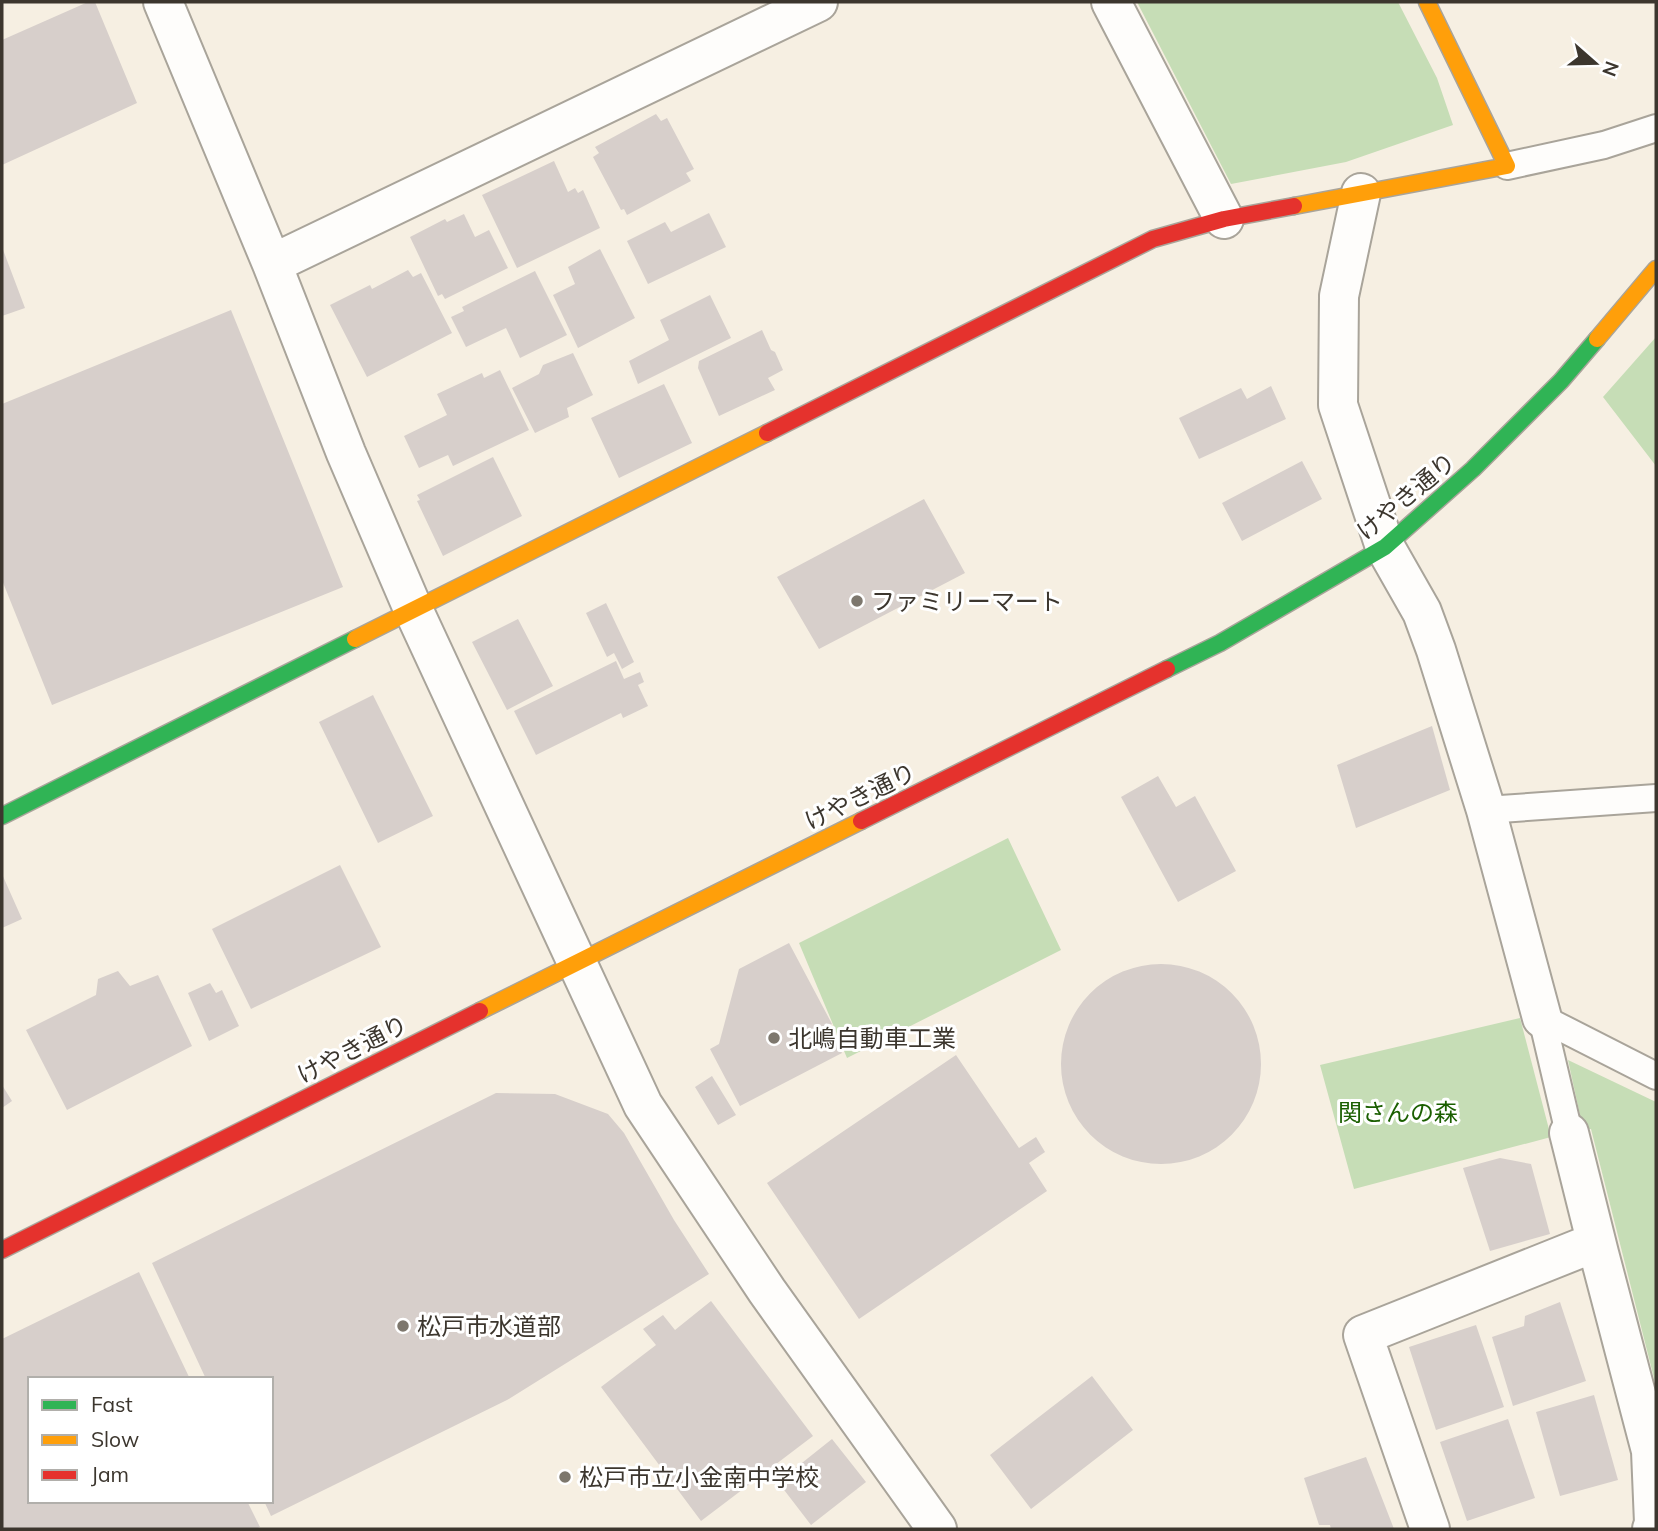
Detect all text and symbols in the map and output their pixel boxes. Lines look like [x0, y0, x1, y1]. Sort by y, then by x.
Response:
north arrow [1560, 28, 1630, 98]
text: N [1597, 58, 1625, 80]
street label: けやき通り [1350, 446, 1462, 546]
place label: ファミリーマート [871, 586, 1063, 616]
marker: ファミリーマート [849, 593, 865, 609]
street label: けやき通り [799, 756, 921, 836]
street label: けやき通り [292, 1008, 412, 1090]
place label: 北嶋自動車工業 [788, 1023, 956, 1053]
marker: 北嶋自動車工業 [766, 1030, 782, 1046]
park label: 関さんの森 [1338, 1097, 1458, 1127]
place label: 松戸市水道部 [417, 1311, 561, 1341]
marker: 松戸市水道部 [395, 1318, 411, 1334]
legend [28, 1377, 273, 1503]
text: Fast [91, 1391, 133, 1417]
text: Slow [91, 1426, 139, 1452]
text: Jam [91, 1461, 129, 1487]
place label: 松戸市立小金南中学校 [579, 1462, 819, 1492]
marker: 松戸市立小金南中学校 [557, 1469, 573, 1485]

